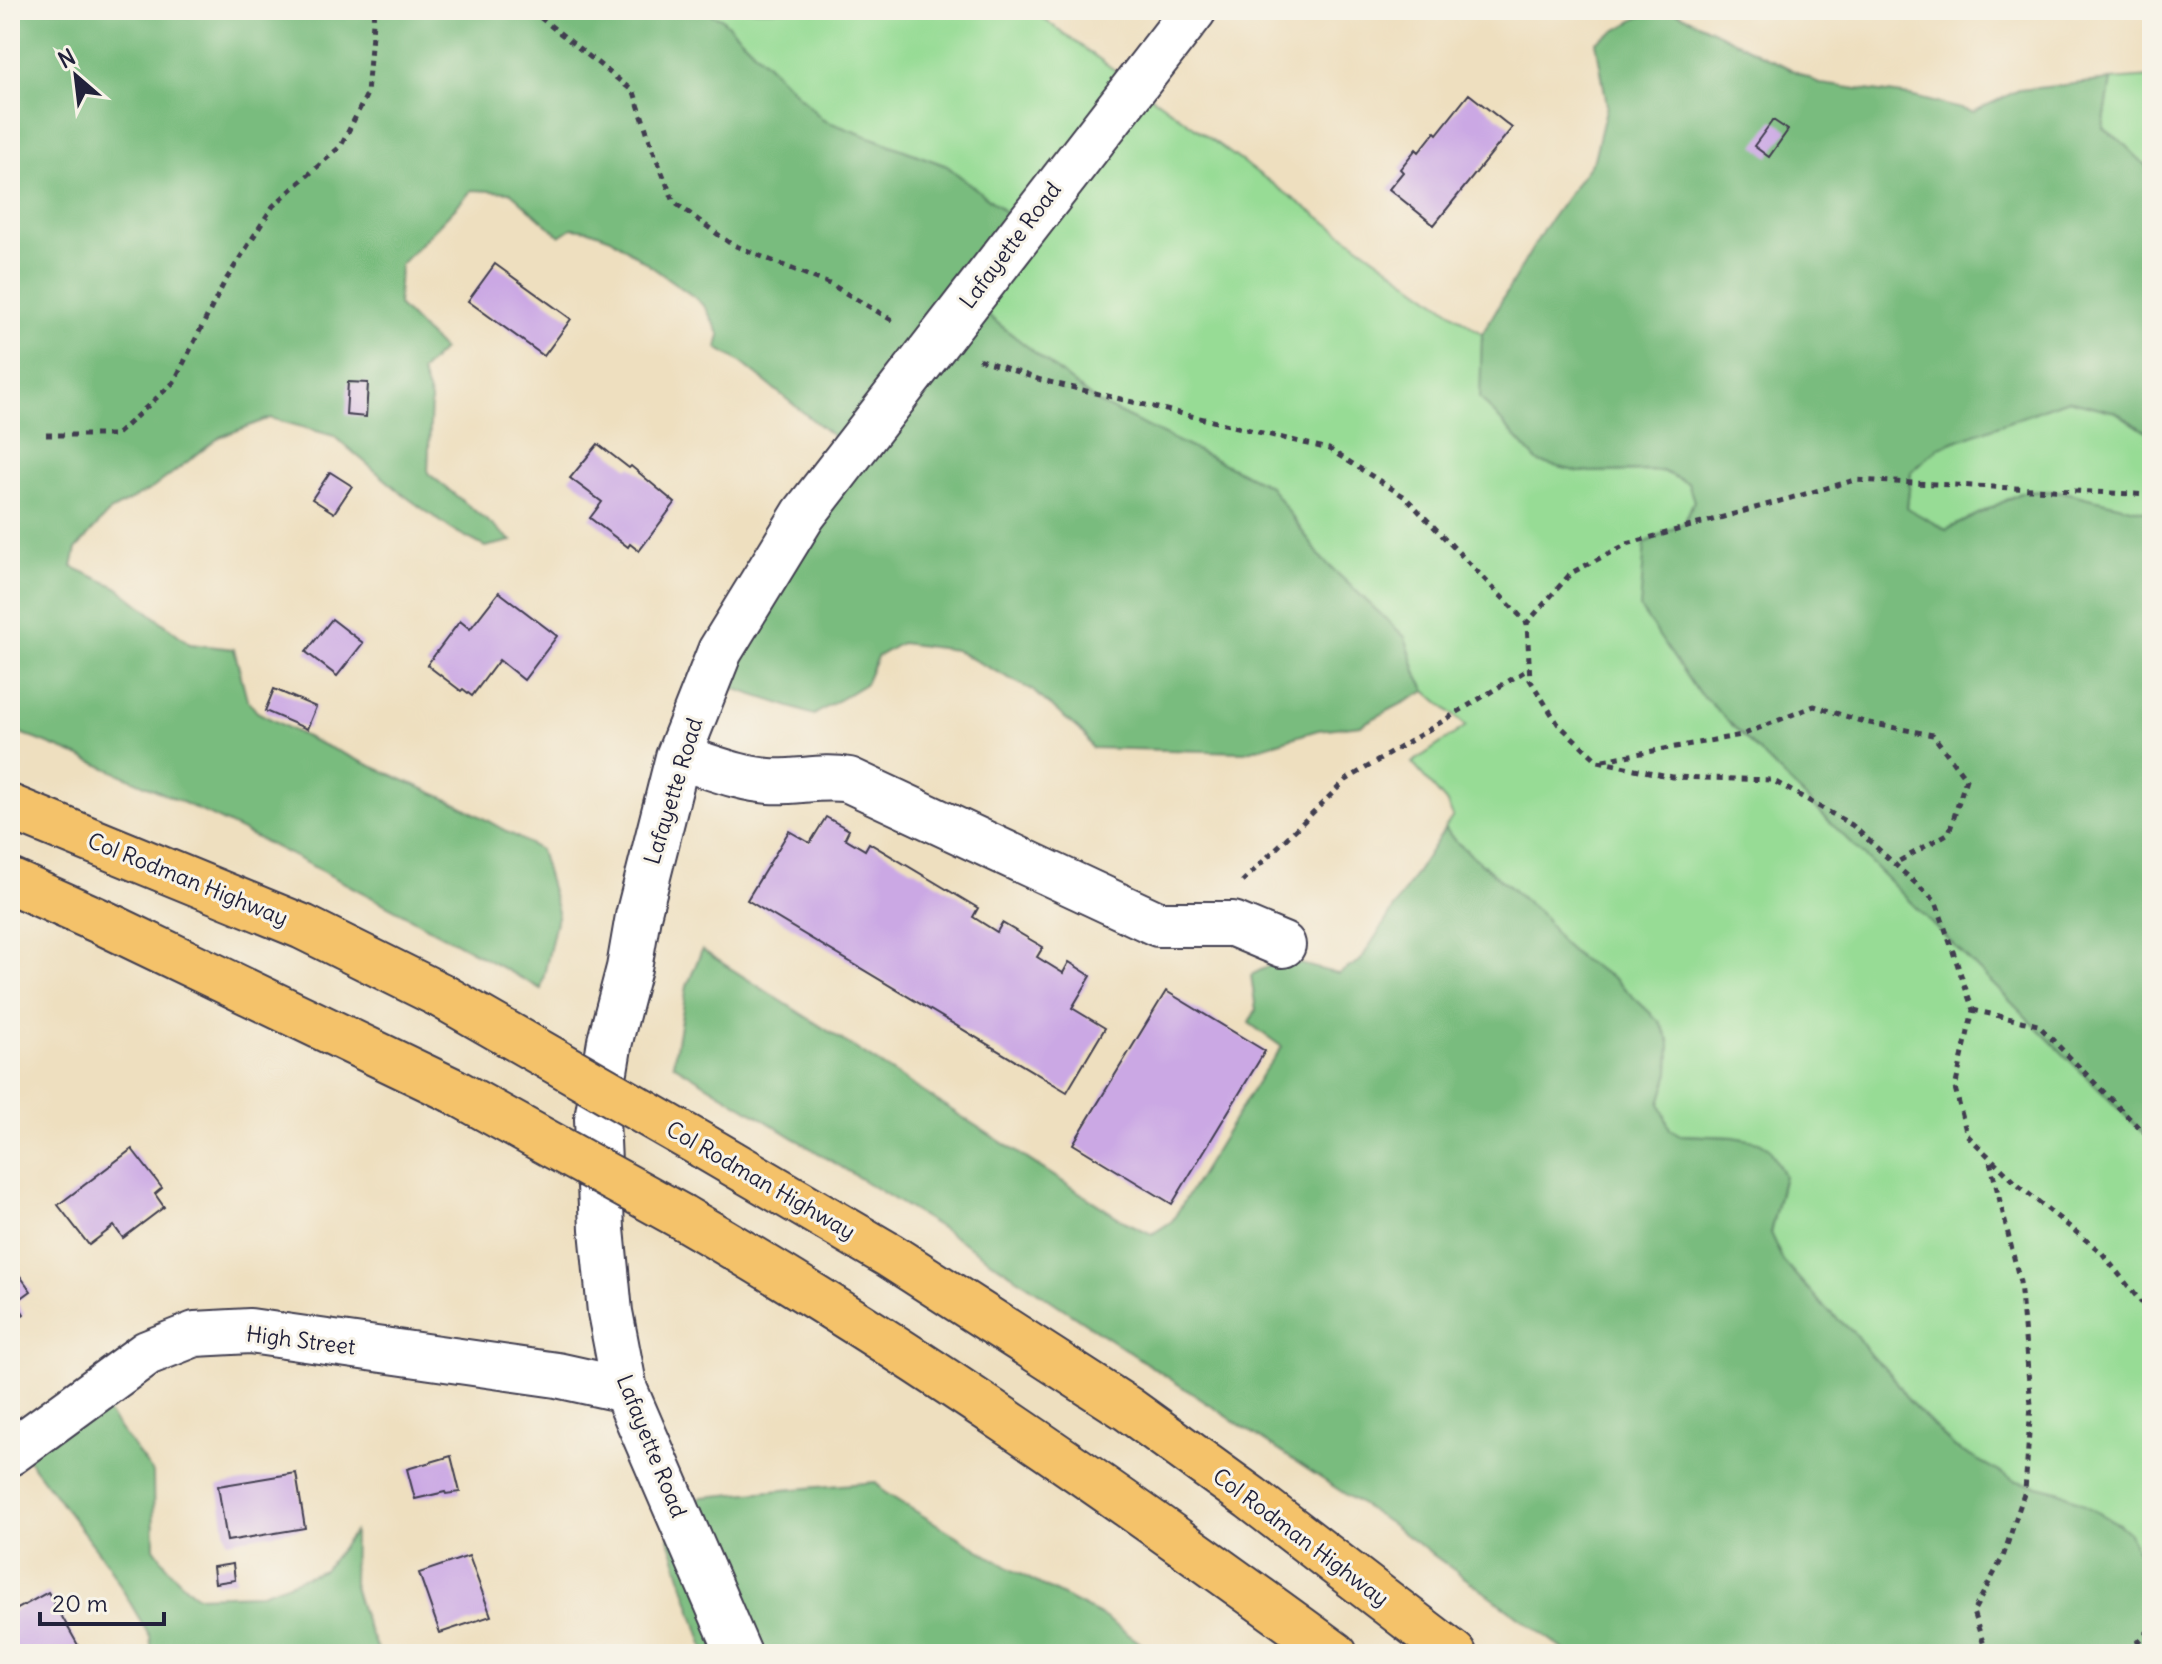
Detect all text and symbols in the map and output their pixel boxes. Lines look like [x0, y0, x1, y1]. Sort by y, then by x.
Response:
north arrow [36, 36, 116, 116]
text: N [53, 42, 80, 74]
street label: Lafayette Road [953, 176, 1067, 314]
street label: Lafayette Road [637, 714, 709, 867]
street label: Col Rodman Highway [84, 826, 292, 932]
street label: Col Rodman Highway [662, 1114, 860, 1246]
street label: High Street [245, 1319, 357, 1361]
street label: Lafayette Road [611, 1371, 693, 1521]
street label: Col Rodman Highway [1207, 1462, 1395, 1612]
scale bar [40, 1576, 164, 1626]
text: 20 m [52, 1588, 108, 1618]

